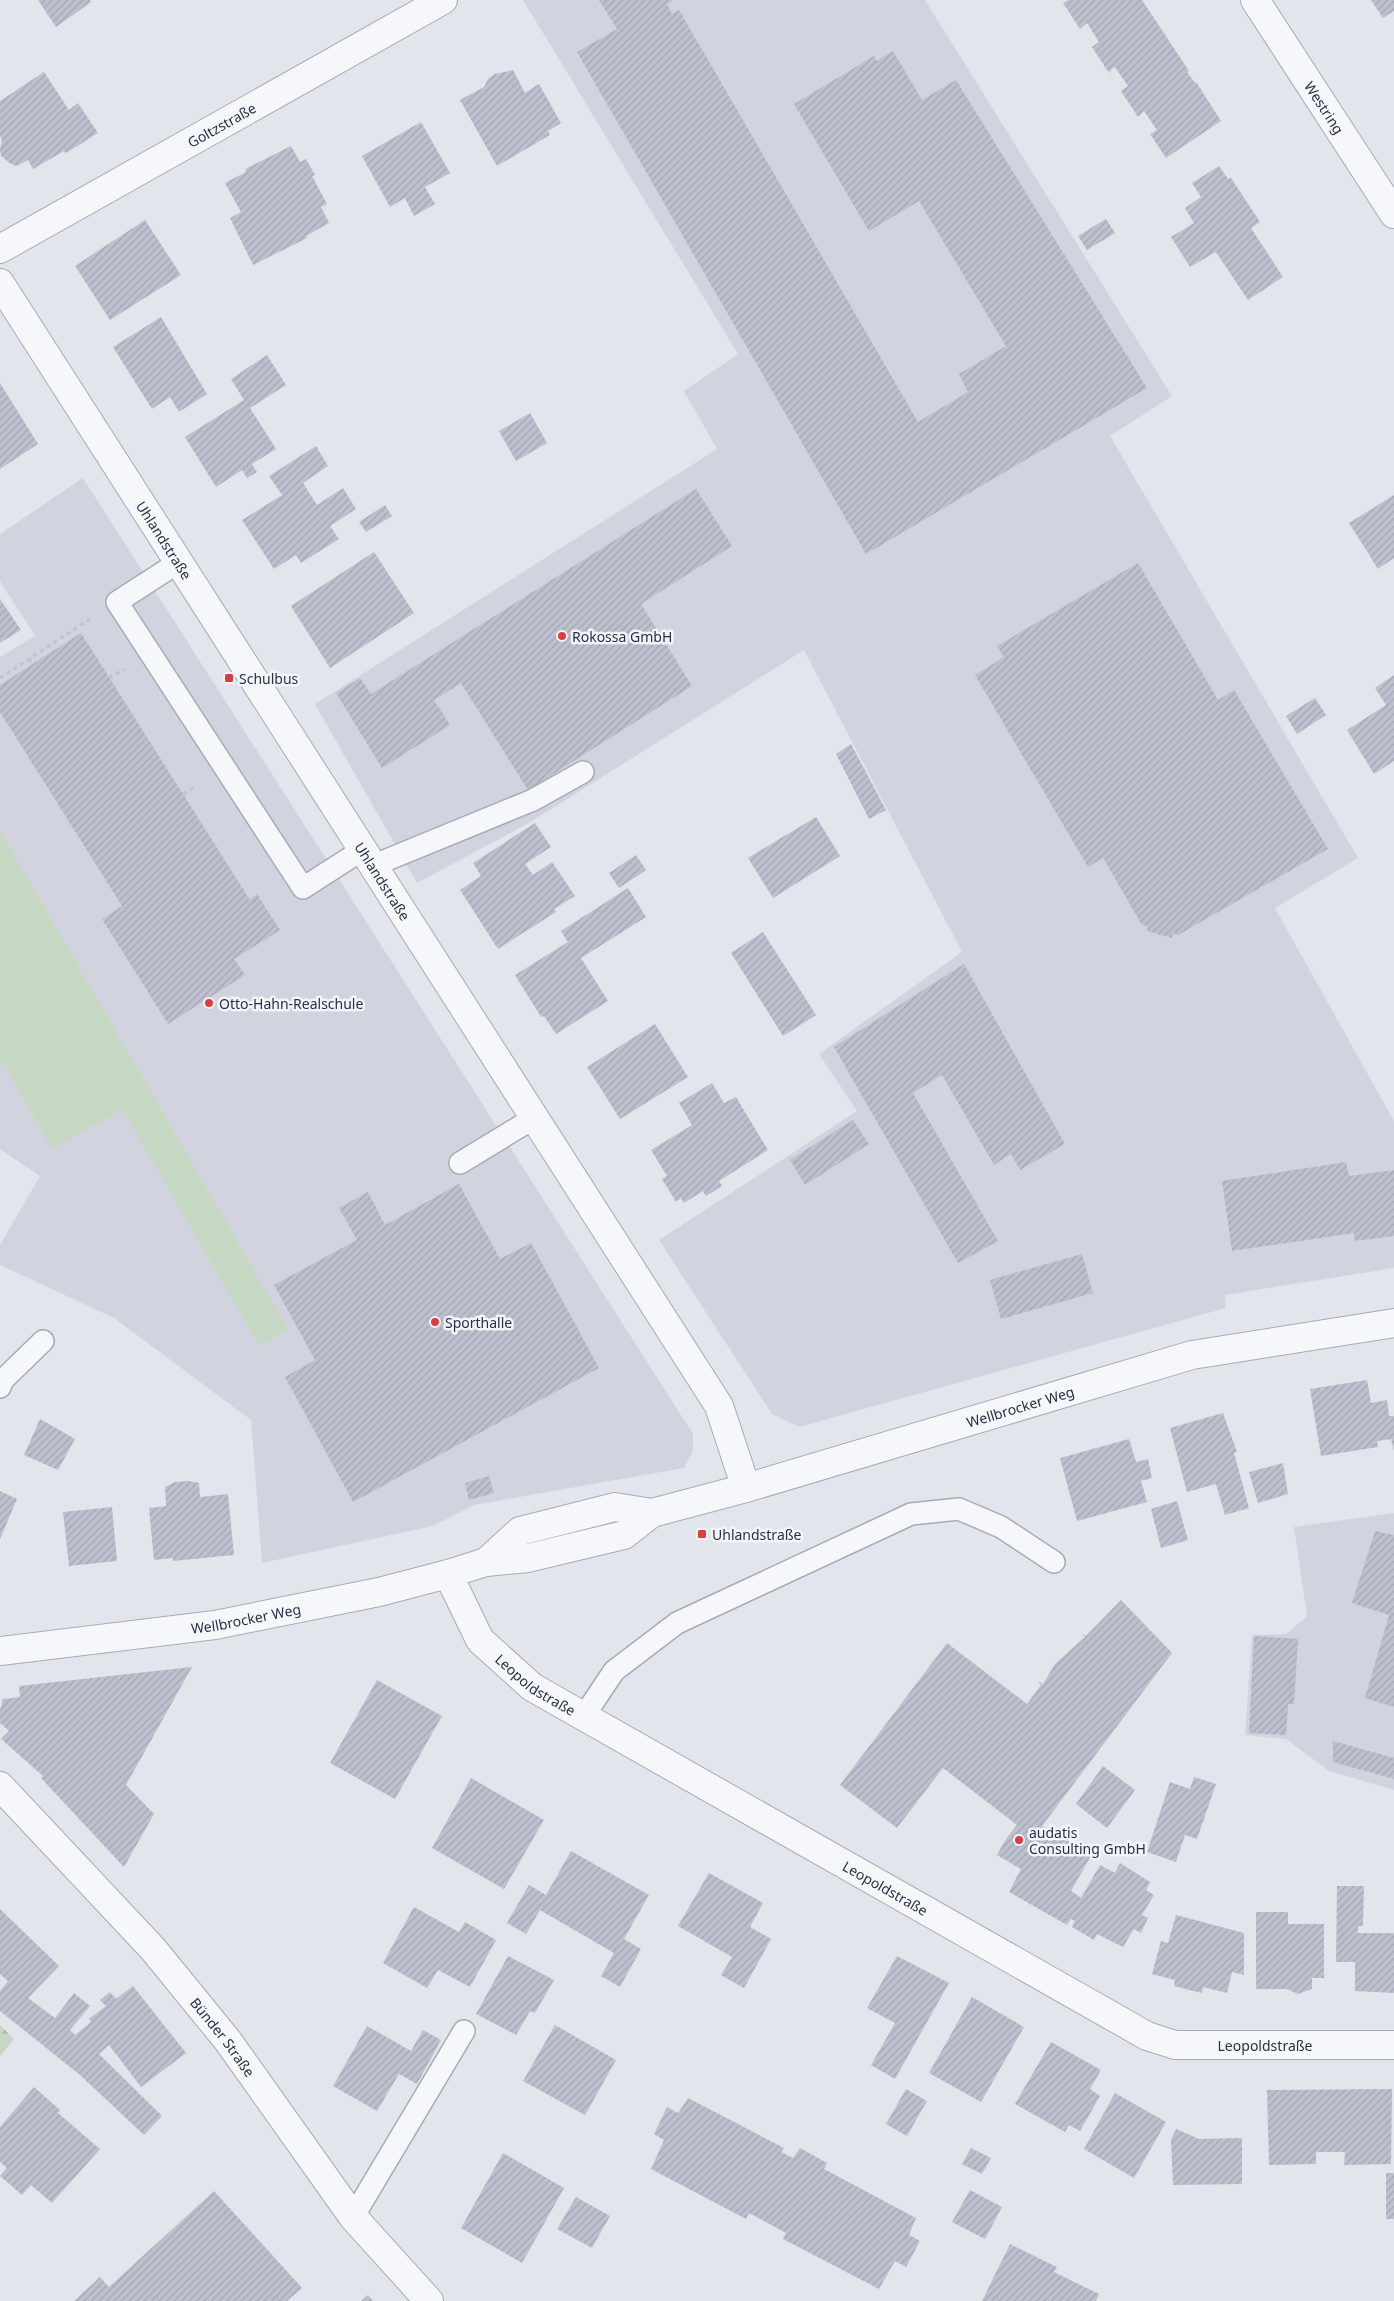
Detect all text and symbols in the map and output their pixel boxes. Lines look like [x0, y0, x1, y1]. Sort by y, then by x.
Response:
street label: Westring [1301, 77, 1349, 137]
street label: Goltzstraße [184, 98, 259, 151]
street label: Uhlandstraße [132, 497, 197, 583]
place label: Rokossa GmbH [572, 627, 672, 646]
marker: Rokossa GmbH [556, 630, 568, 642]
place label: Schulbus [239, 669, 299, 688]
marker: Schulbus [223, 672, 235, 684]
street label: Uhlandstraße [351, 838, 415, 924]
place label: Otto-Hahn-Realschule [219, 994, 363, 1013]
marker: Otto-Hahn-Realschule [203, 997, 215, 1009]
place label: Sporthalle [445, 1313, 512, 1332]
marker: Sporthalle [429, 1316, 441, 1328]
street label: Wellbrocker Weg [964, 1381, 1076, 1431]
place label: Uhlandstraße [712, 1525, 802, 1544]
marker: Uhlandstraße [696, 1528, 708, 1540]
street label: Wellbrocker Weg [190, 1599, 302, 1637]
street label: Leopoldstraße [492, 1649, 579, 1720]
place label: audatis Consulting GmbH [1029, 1823, 1146, 1858]
marker: audatis Consulting GmbH [1013, 1834, 1025, 1846]
street label: Leopoldstraße [840, 1856, 932, 1919]
street label: Bünder Straße [187, 1993, 260, 2080]
street label: Leopoldstraße [1218, 2036, 1313, 2055]

